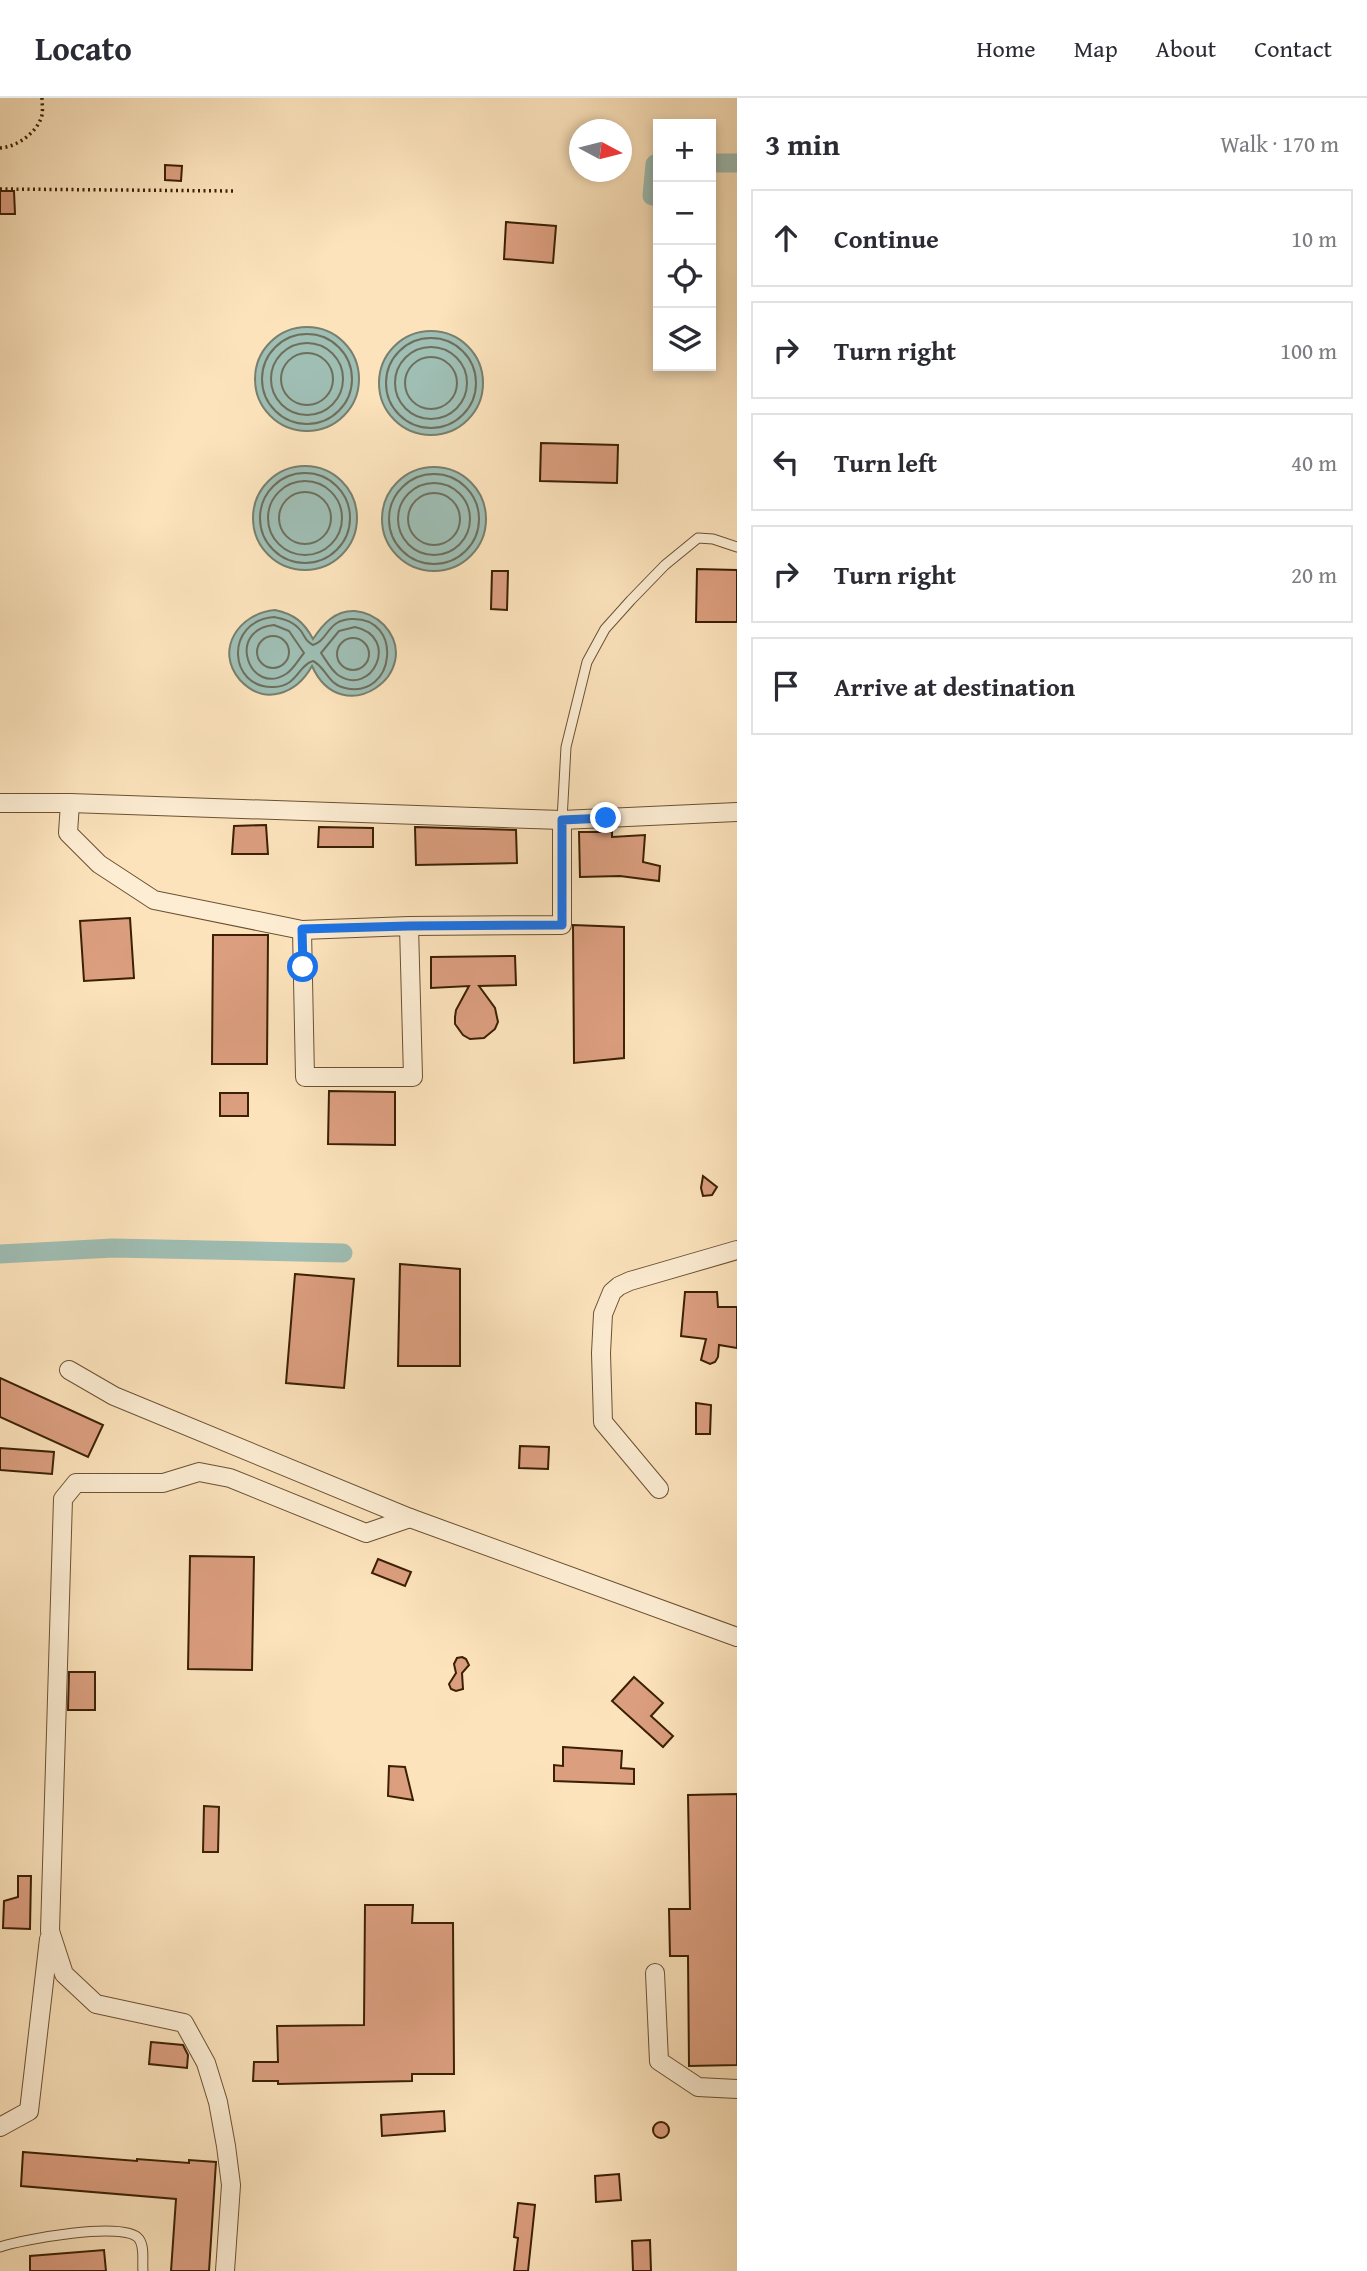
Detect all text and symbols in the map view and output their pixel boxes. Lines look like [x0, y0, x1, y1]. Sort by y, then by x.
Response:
text: Locato [35, 24, 132, 72]
text: Home [977, 31, 1036, 66]
text: Map [1074, 31, 1118, 66]
text: About [1156, 31, 1216, 66]
text: Contact [1254, 31, 1332, 66]
north arrow [569, 119, 632, 182]
map controls [653, 119, 716, 371]
button: + [653, 119, 716, 182]
text: 3 min [765, 122, 840, 166]
text: Walk · 170 m [1220, 127, 1339, 160]
button: − [653, 182, 716, 245]
icon: ahead [767, 219, 805, 257]
text: Continue [834, 219, 939, 258]
text: 10 m [1291, 222, 1337, 255]
button: locate [653, 245, 716, 308]
button: layers [653, 308, 716, 371]
icon: right [767, 331, 805, 369]
text: Turn right [834, 331, 956, 370]
text: 100 m [1280, 334, 1337, 367]
icon: left [767, 443, 805, 481]
text: Turn left [834, 443, 937, 482]
text: 40 m [1291, 446, 1337, 479]
icon: right [767, 555, 805, 593]
text: Turn right [834, 555, 956, 594]
text: 20 m [1291, 558, 1337, 591]
icon: arrive [767, 667, 805, 705]
text: Arrive at destination [834, 667, 1075, 706]
route end [590, 802, 621, 833]
route start [287, 951, 318, 982]

